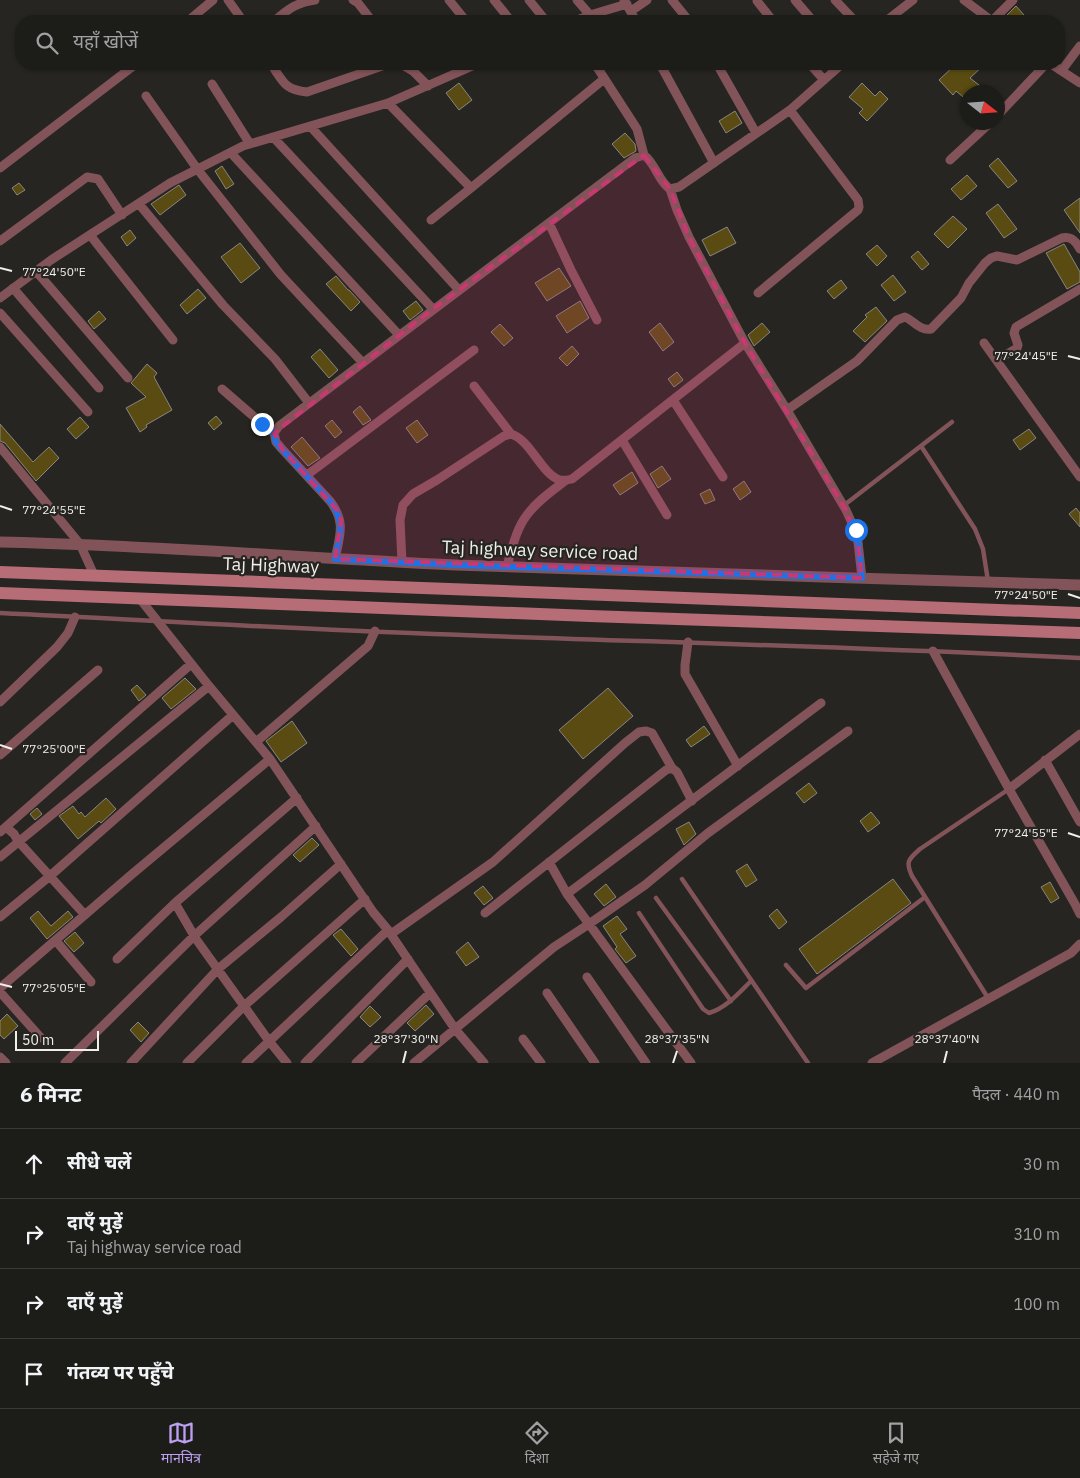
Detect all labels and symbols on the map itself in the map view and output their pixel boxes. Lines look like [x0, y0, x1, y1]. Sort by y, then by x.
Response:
north arrow [960, 85, 1005, 130]
text: 77°24'50"E [22, 264, 86, 279]
text: 77°24'45"E [994, 348, 1058, 363]
route end [251, 413, 274, 436]
text: 77°24'55"E [22, 502, 86, 517]
route start [845, 519, 868, 542]
street label: Taj highway service road [441, 535, 639, 565]
street label: Taj Highway [222, 552, 320, 578]
text: 77°24'50"E [994, 587, 1058, 602]
text: 77°25'00"E [22, 741, 86, 756]
text: 77°24'55"E [994, 825, 1058, 840]
text: 77°25'05"E [22, 980, 86, 995]
scale bar [15, 1028, 99, 1051]
text: 28°37'30"N [373, 1031, 439, 1046]
text: 28°37'35"N [644, 1031, 710, 1046]
text: 28°37'40"N [914, 1031, 980, 1046]

